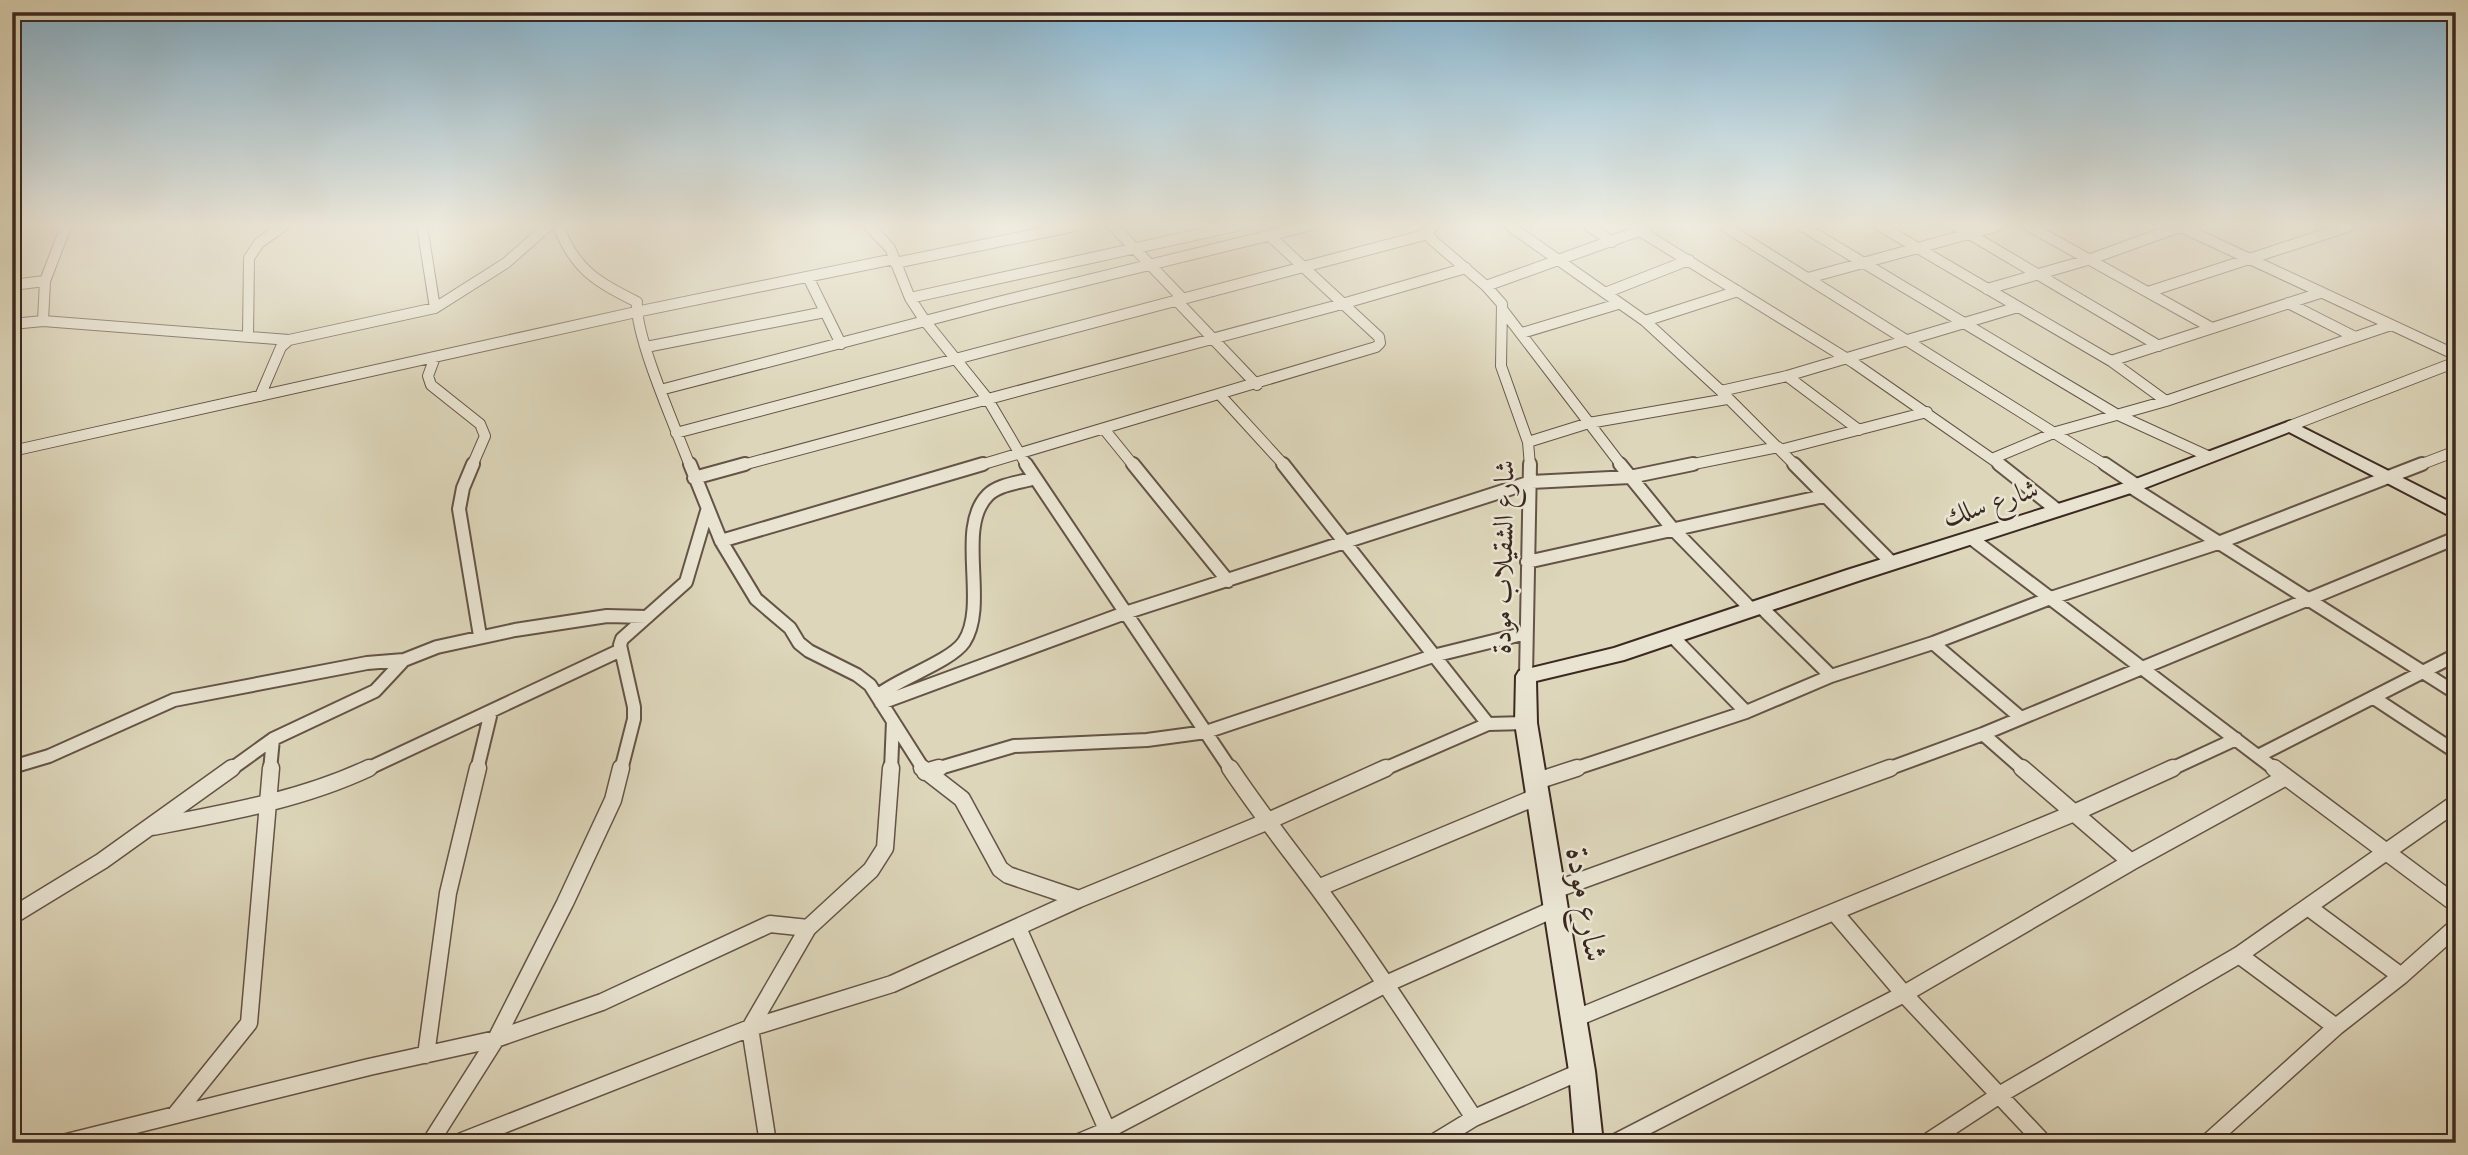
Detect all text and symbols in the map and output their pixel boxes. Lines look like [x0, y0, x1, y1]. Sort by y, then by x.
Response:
street label: شارع الشقيلاب مودة [1479, 460, 1528, 654]
street label: شارع سلك [1936, 467, 2045, 540]
street label: شارع مودة [1549, 843, 1622, 966]

